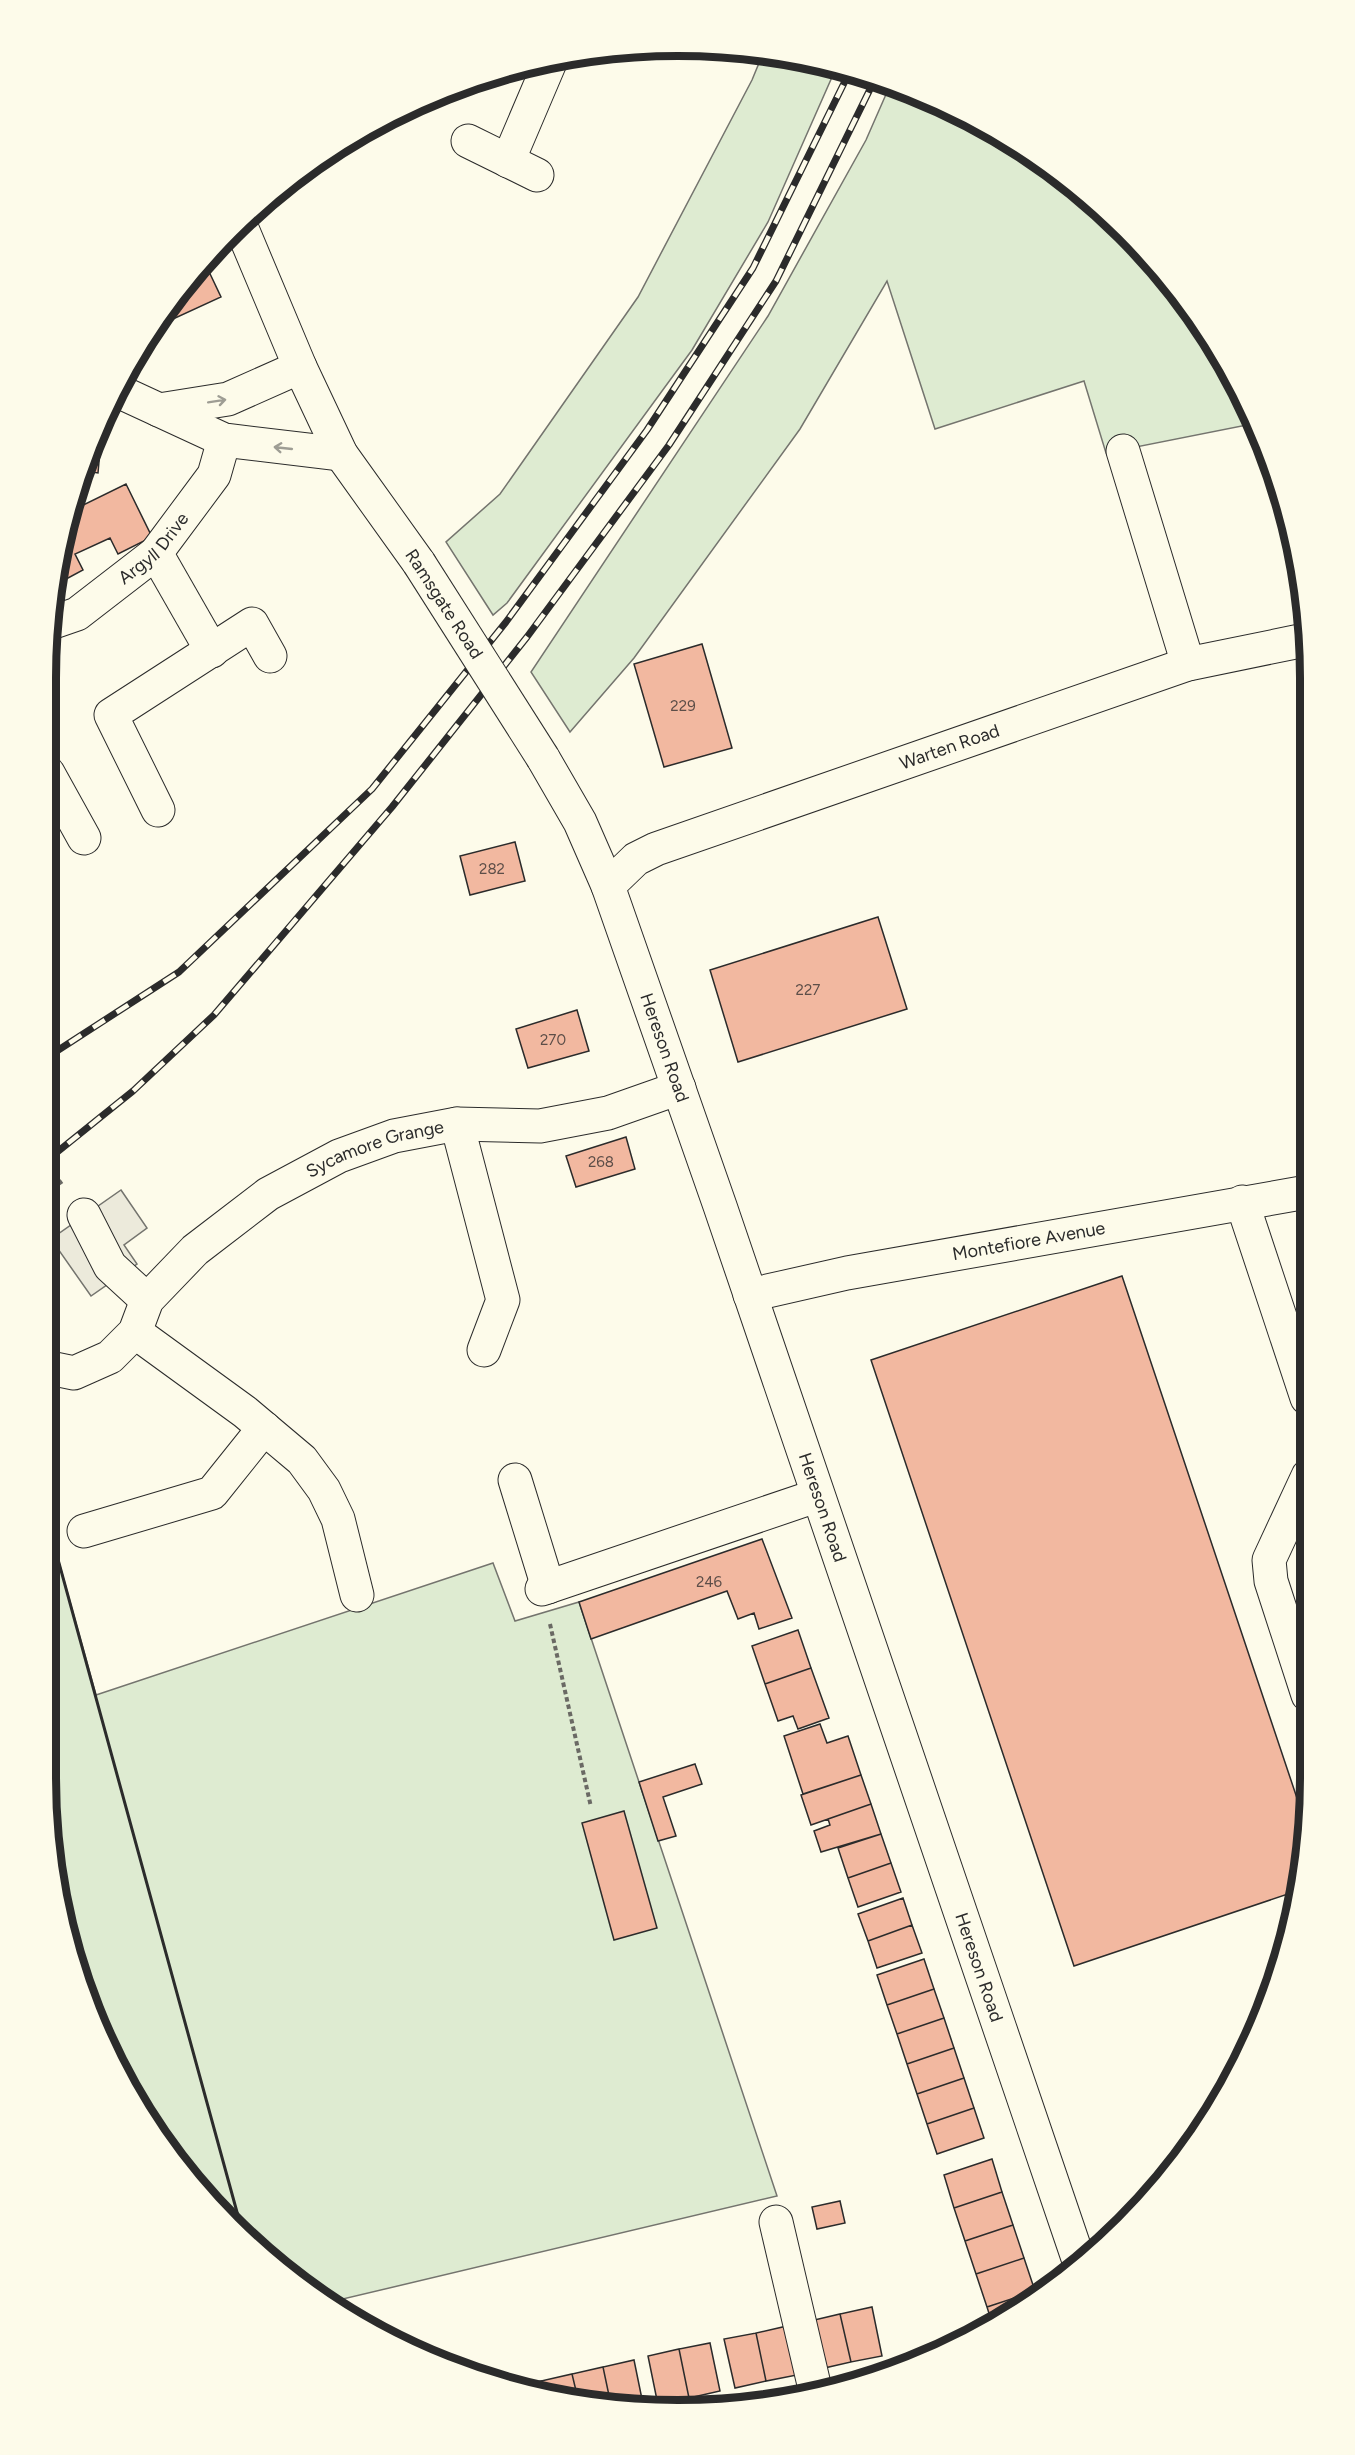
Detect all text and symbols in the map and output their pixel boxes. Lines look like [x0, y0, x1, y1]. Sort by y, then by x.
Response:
one-way arrow [207, 396, 226, 407]
one-way arrow [274, 442, 294, 453]
street label: Argyll Drive [114, 508, 193, 589]
street label: Ramsgate Road [400, 545, 488, 663]
house number: 229 [670, 697, 696, 715]
street label: Warten Road [897, 719, 1002, 774]
house number: 282 [479, 860, 505, 878]
house number: 227 [796, 981, 820, 999]
street label: Hereson Road [635, 990, 694, 1105]
house number: 270 [540, 1031, 566, 1049]
street label: Sycamore Grange [302, 1116, 446, 1183]
house number: 268 [588, 1153, 614, 1171]
street label: Montefiore Avenue [951, 1217, 1107, 1265]
street label: Hereson Road [794, 1450, 851, 1565]
house number: 246 [696, 1573, 723, 1591]
street label: Hereson Road [950, 1910, 1008, 2025]

